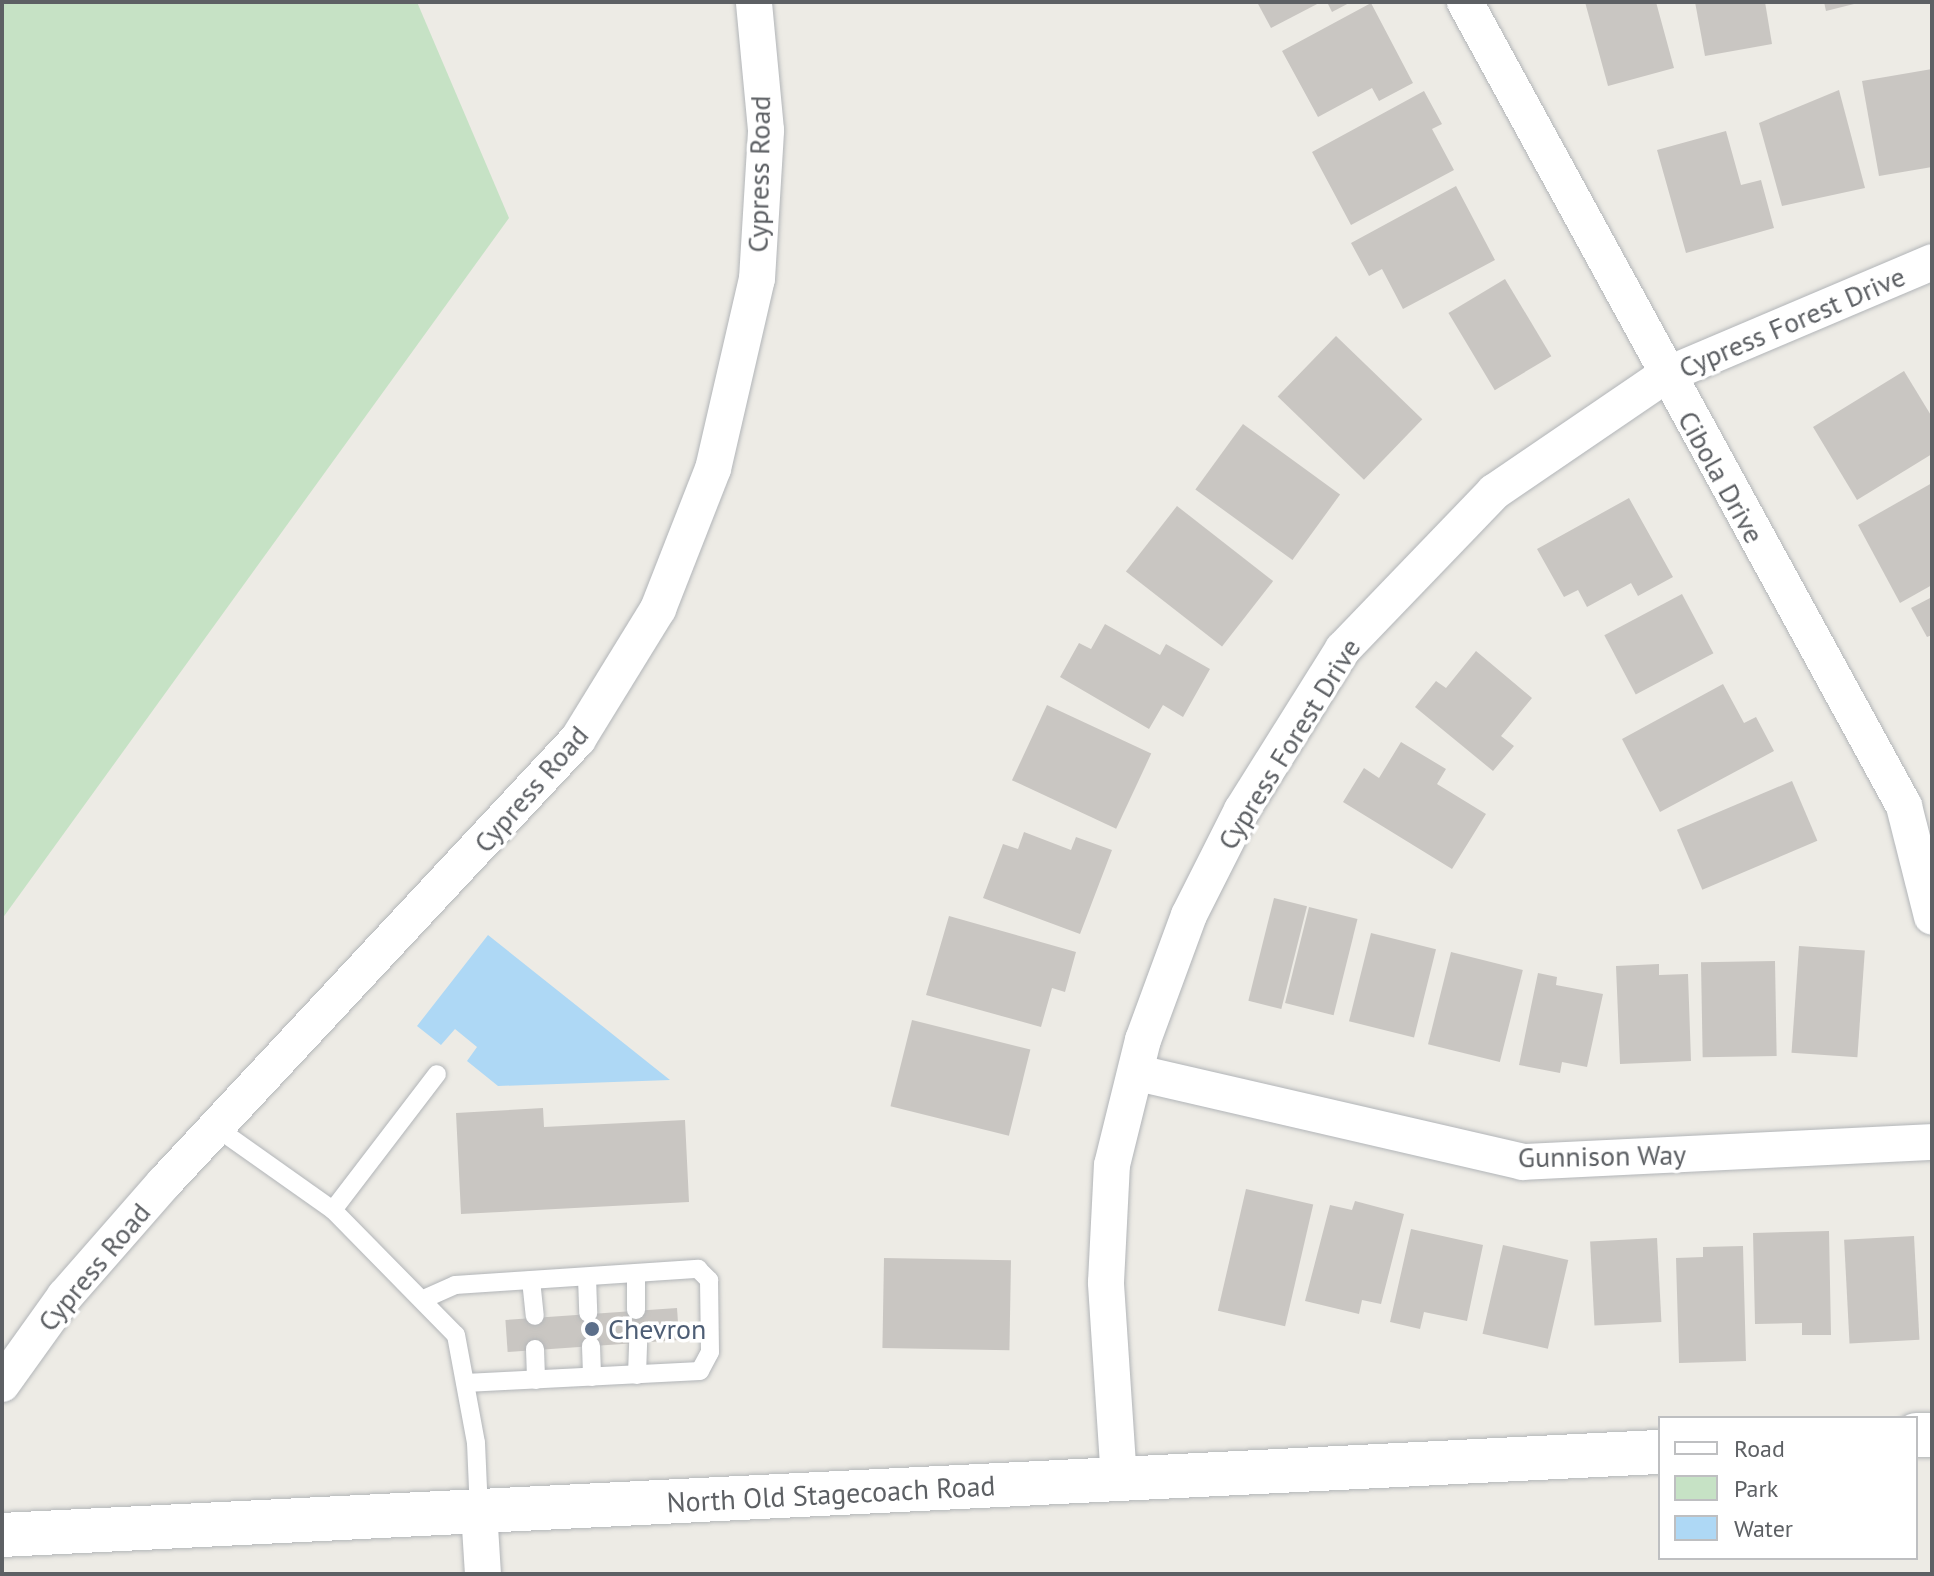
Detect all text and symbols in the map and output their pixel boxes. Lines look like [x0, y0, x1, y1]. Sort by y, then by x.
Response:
street label: Cypress Road [741, 95, 777, 253]
street label: Cypress Forest Drive [1674, 259, 1910, 385]
street label: Cibola Drive [1671, 405, 1771, 549]
street label: Cypress Forest Drive [1210, 632, 1368, 856]
street label: Cypress Road [467, 719, 595, 859]
street label: Gunnison Way [1517, 1138, 1687, 1174]
street label: Cypress Road [31, 1196, 157, 1338]
place label: Chevron [608, 1312, 706, 1346]
marker: Chevron [583, 1320, 601, 1338]
legend [1658, 1416, 1918, 1560]
text: Road [1734, 1433, 1785, 1464]
street label: North Old Stagecoach Road [666, 1469, 996, 1519]
text: Park [1734, 1473, 1778, 1504]
text: Water [1734, 1513, 1793, 1544]

